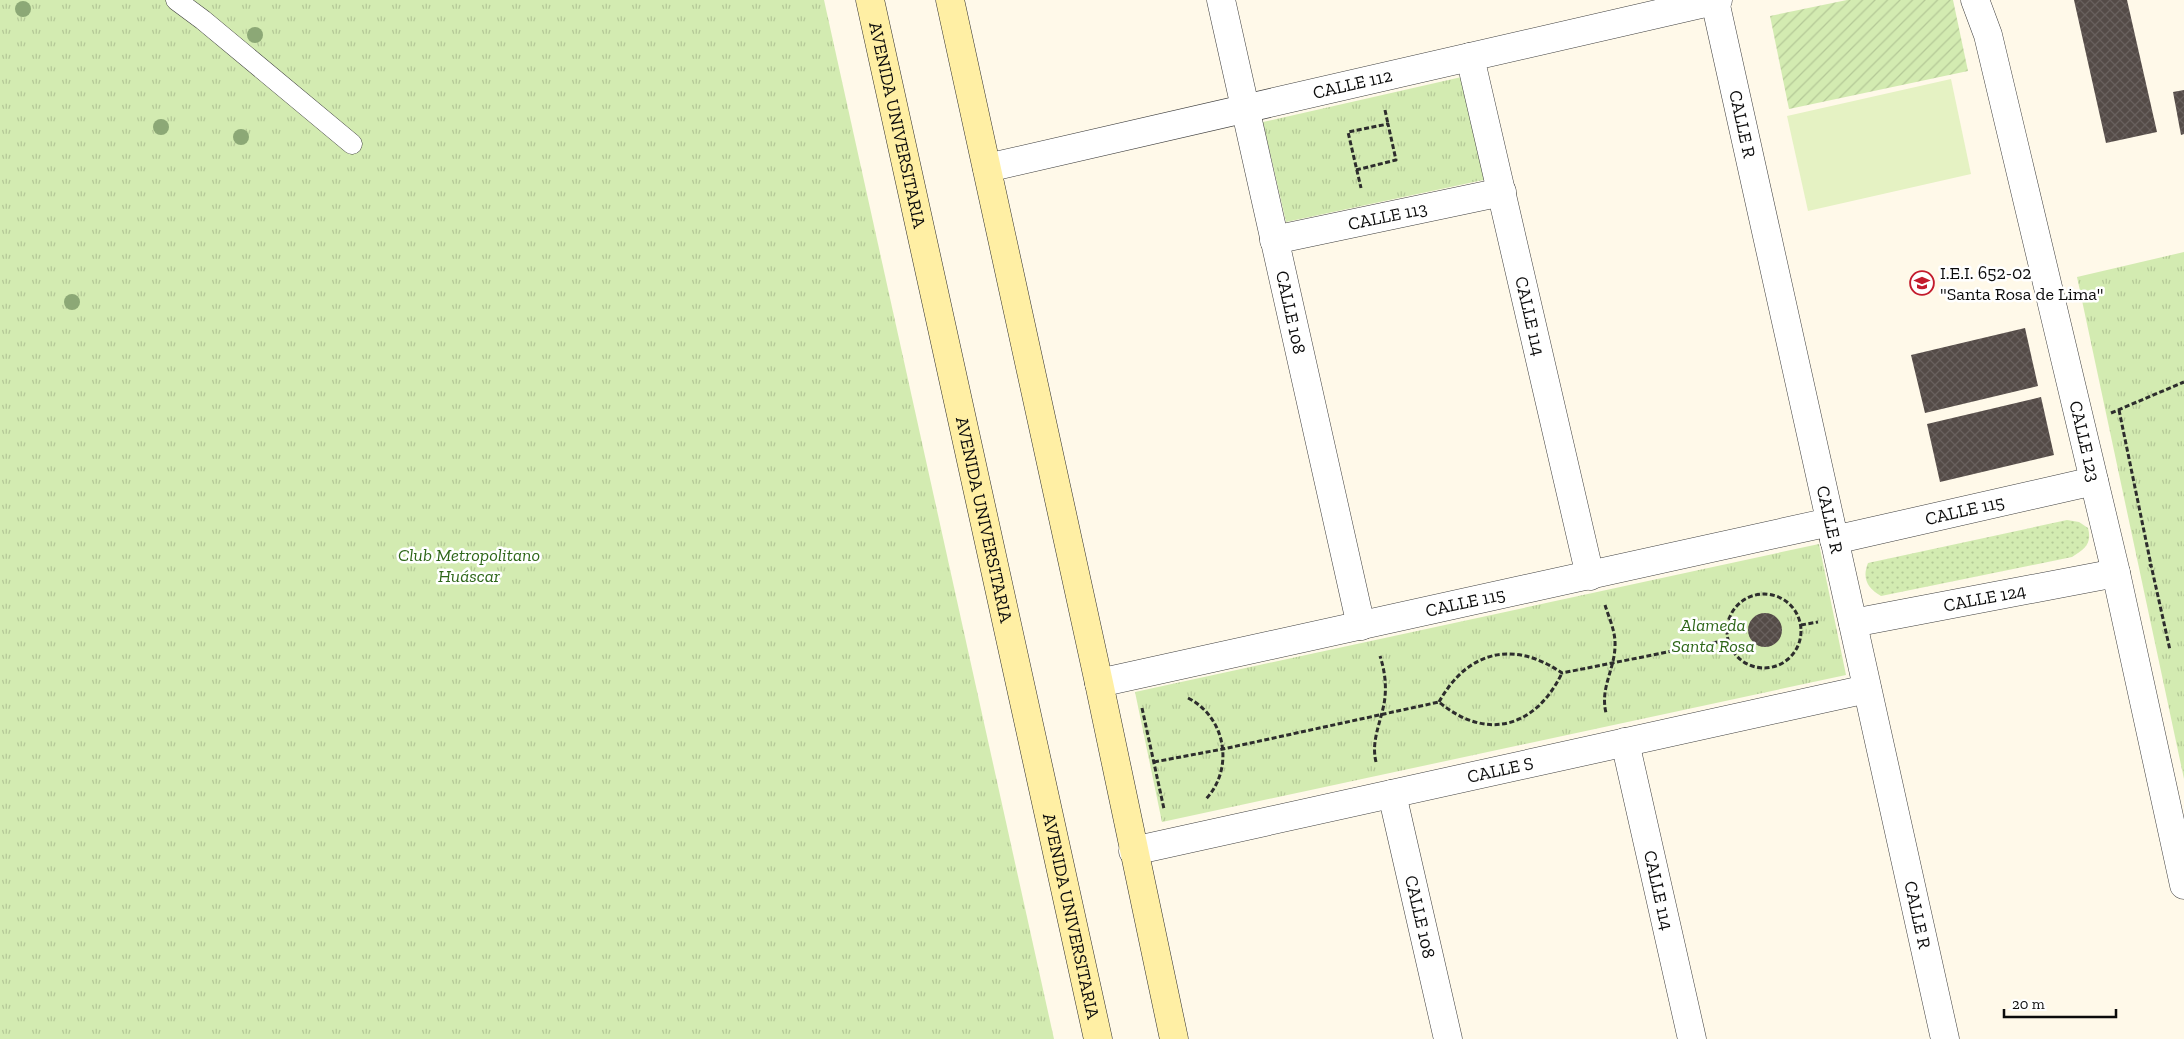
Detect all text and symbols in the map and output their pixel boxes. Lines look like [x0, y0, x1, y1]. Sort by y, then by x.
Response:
street label: AVENIDA UNIVERSITARIA [864, 20, 931, 230]
street label: CALLE 112 [1311, 64, 1394, 104]
street label: CALLE R [1724, 88, 1760, 160]
street label: CALLE 113 [1346, 197, 1429, 235]
place label: I.E.I. 652-02 "Santa Rosa de Lima" [1940, 262, 2103, 305]
street label: CALLE 108 [1271, 269, 1311, 356]
school or university icon: I.E.I. 652-02 "Santa Rosa de Lima" [1909, 270, 1935, 296]
street label: CALLE 114 [1510, 274, 1550, 358]
street label: CALLE 123 [2064, 399, 2105, 484]
street label: AVENIDA UNIVERSITARIA [951, 415, 1017, 625]
street label: CALLE R [1812, 483, 1848, 555]
street label: CALLE 115 [1923, 491, 2006, 530]
park label: Club Metropolitano Huáscar [398, 544, 540, 587]
street label: CALLE 124 [1942, 579, 2028, 617]
street label: CALLE 115 [1423, 583, 1507, 622]
park label: Alameda Santa Rosa [1672, 614, 1754, 657]
street label: CALLE S [1465, 752, 1535, 788]
street label: AVENIDA UNIVERSITARIA [1038, 811, 1104, 1022]
street label: CALLE 114 [1639, 848, 1678, 933]
street label: CALLE 108 [1400, 873, 1440, 961]
street label: CALLE R [1899, 879, 1936, 951]
scale bar [2004, 986, 2116, 1018]
text: 20 m [2012, 995, 2045, 1013]

